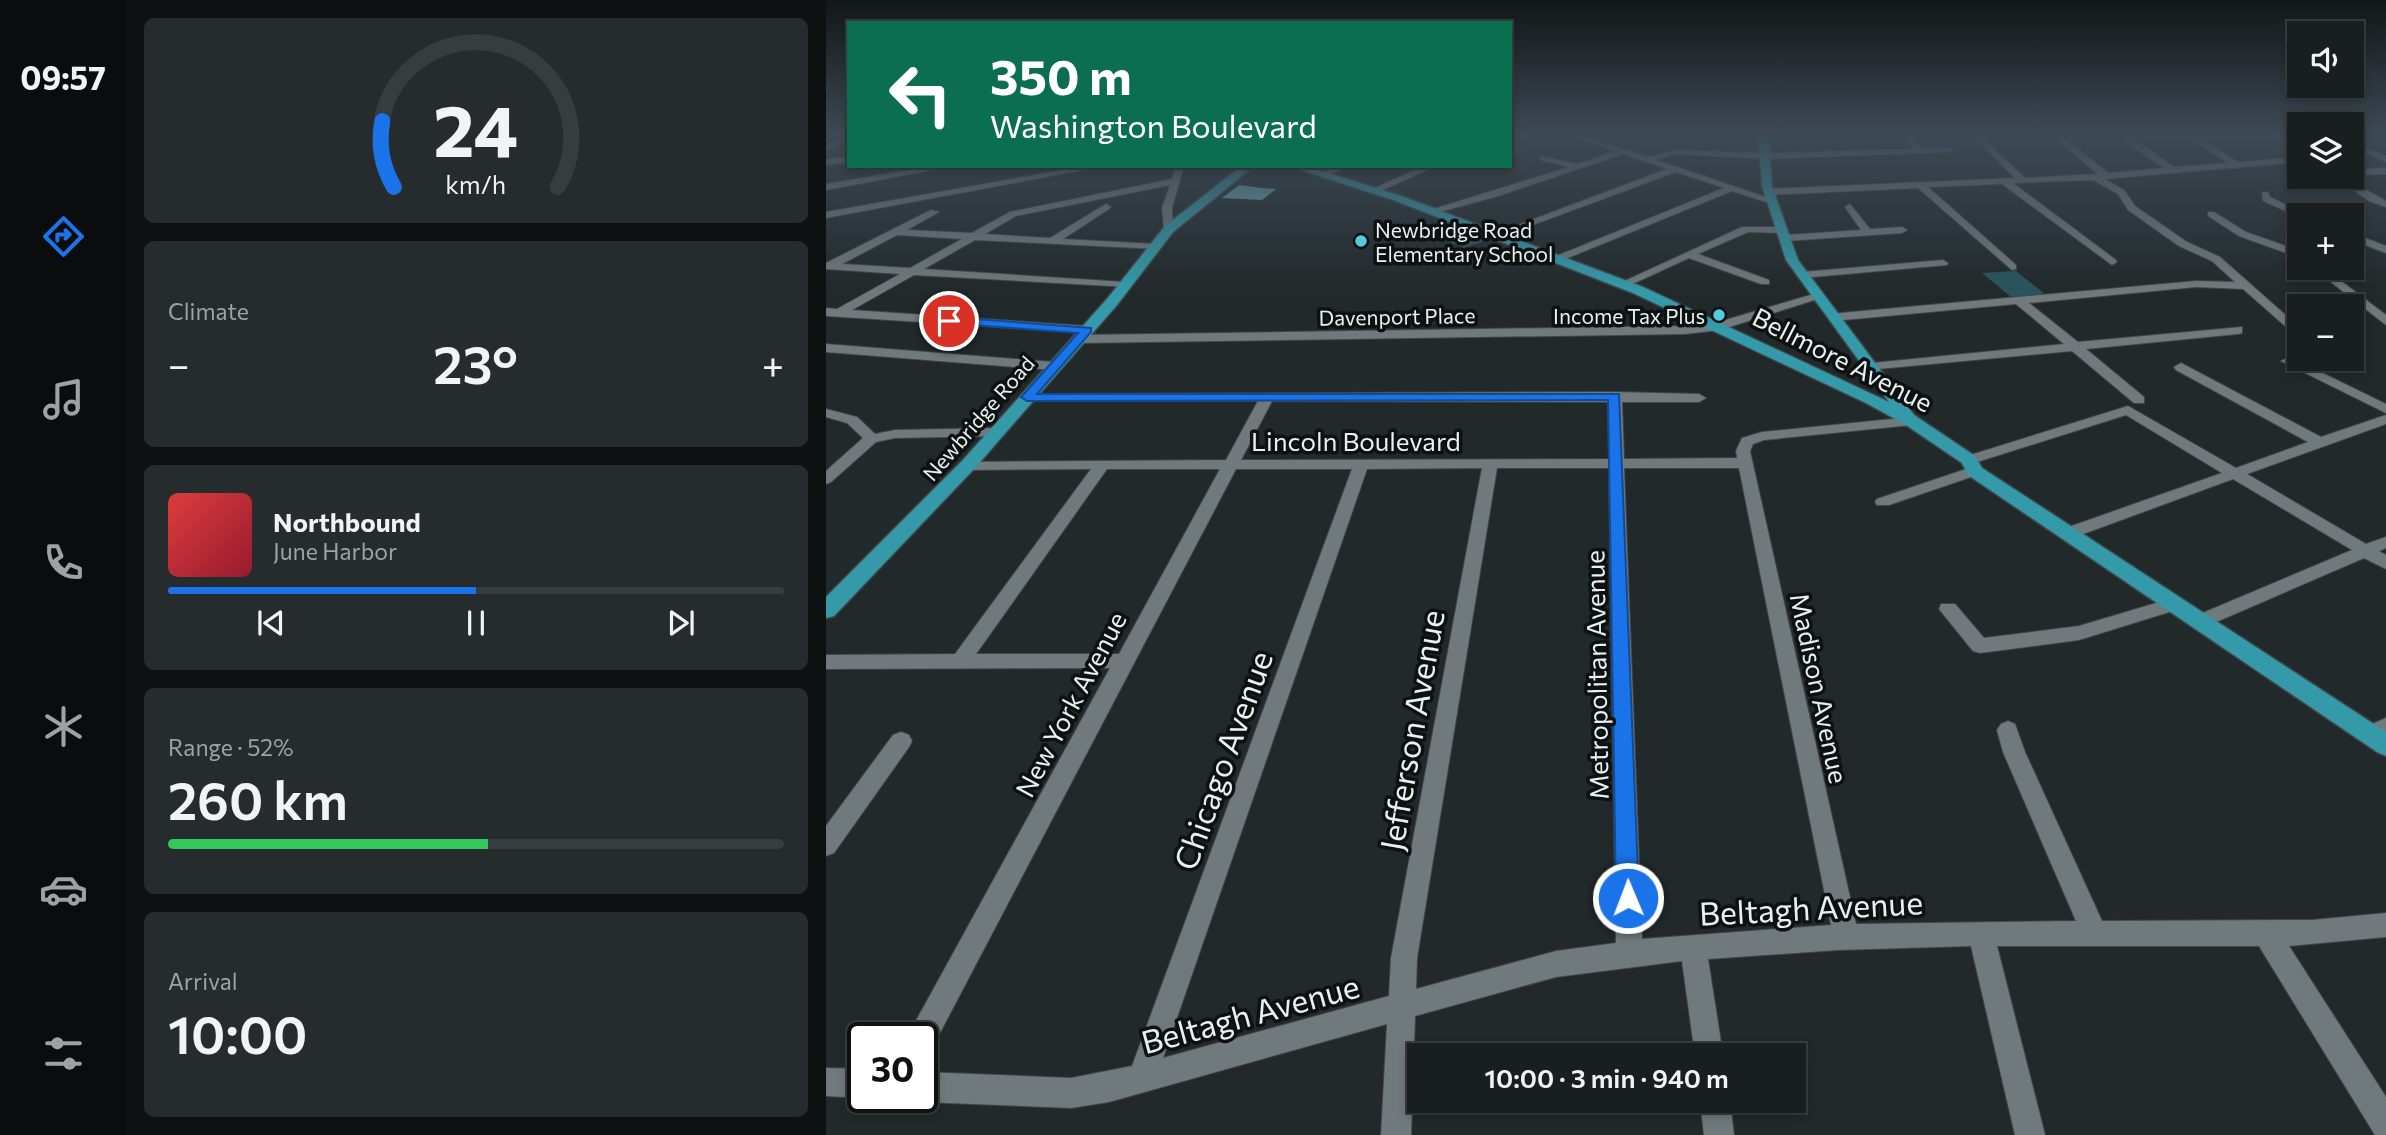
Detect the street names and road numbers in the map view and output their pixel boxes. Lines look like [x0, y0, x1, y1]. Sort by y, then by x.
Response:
street label: Bellmore Avenue [1748, 300, 1938, 418]
street label: Davenport Place [1318, 302, 1476, 330]
street label: Newbridge Road [917, 351, 1039, 485]
street label: Lincoln Boulevard [1251, 425, 1461, 456]
street label: Metropolitan Avenue [1578, 550, 1614, 800]
street label: Madison Avenue [1785, 590, 1855, 786]
street label: New York Avenue [1008, 606, 1132, 802]
street label: Jefferson Avenue [1370, 607, 1452, 853]
street label: Chicago Avenue [1164, 645, 1280, 875]
street label: Beltagh Avenue [1698, 881, 1924, 933]
street label: Beltagh Avenue [1137, 965, 1363, 1061]

